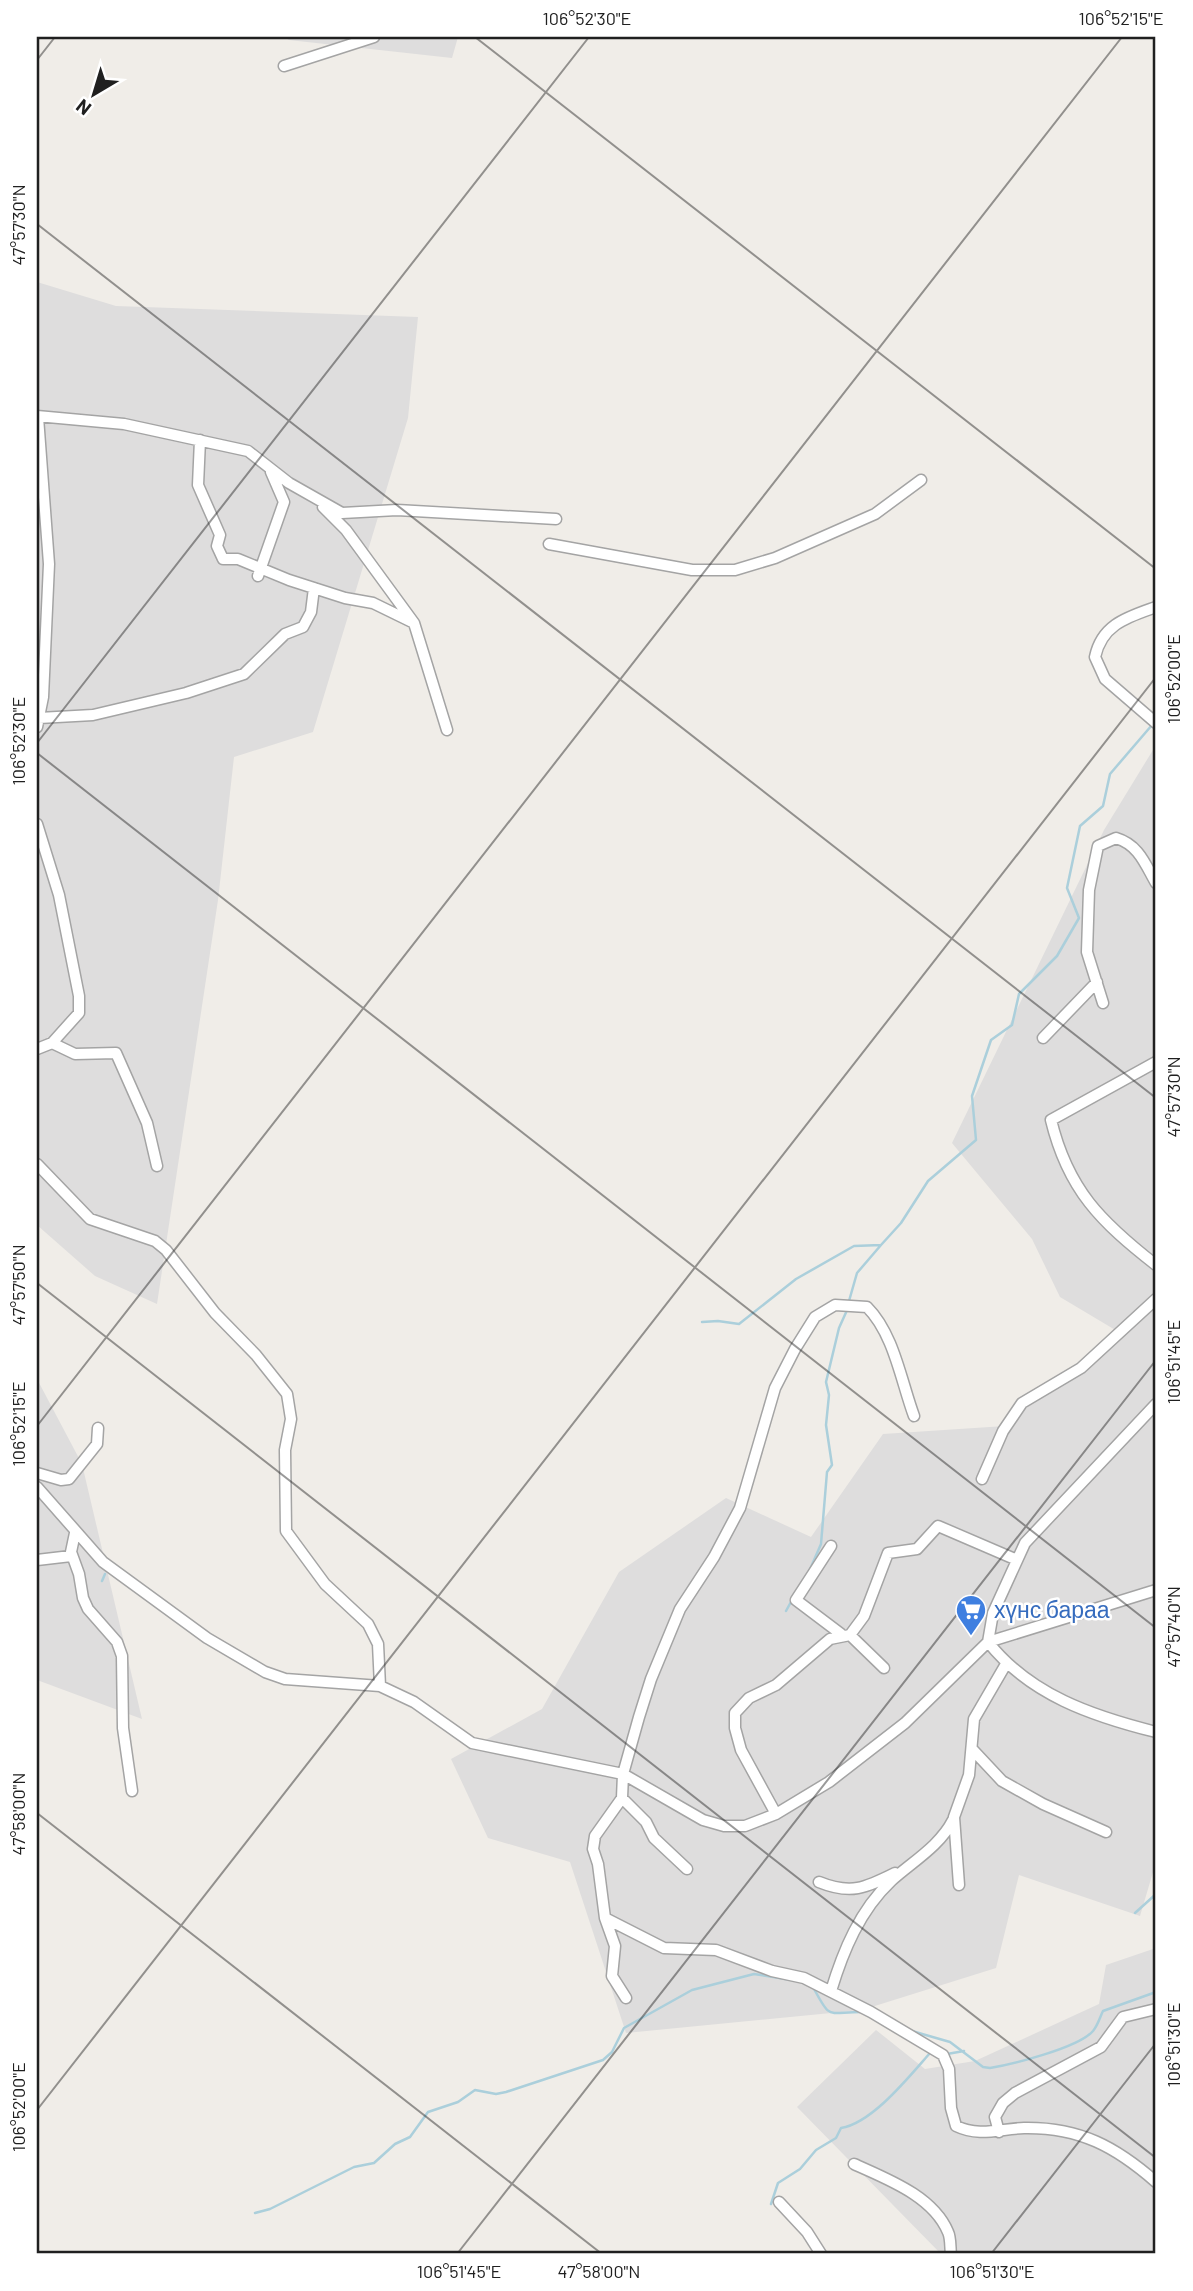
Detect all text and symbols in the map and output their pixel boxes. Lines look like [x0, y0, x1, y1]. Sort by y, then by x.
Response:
text: 106°52'30"E [543, 7, 631, 29]
text: 106°52'15"E [1078, 7, 1164, 29]
north arrow [60, 60, 130, 130]
text: N [71, 95, 95, 121]
text: 47°57'30"N [7, 184, 29, 266]
text: 106°52'00"E [1162, 634, 1184, 724]
text: 106°52'30"E [7, 697, 29, 785]
text: 47°57'30"N [1162, 1056, 1184, 1138]
text: 47°57'50"N [7, 1244, 29, 1326]
text: 106°51'45"E [1162, 1320, 1184, 1404]
text: 106°52'15"E [7, 1381, 29, 1467]
text: 47°57'40"N [1162, 1586, 1184, 1668]
supermarket icon: хүнс бараа [954, 1593, 988, 1637]
place label: хүнс бараа [994, 1595, 1110, 1623]
text: 47°58'00"N [7, 1773, 29, 1856]
text: 106°51'30"E [1162, 2002, 1184, 2088]
text: 106°52'00"E [7, 2062, 29, 2152]
text: 106°51'45"E [417, 2260, 501, 2282]
text: 47°58'00"N [558, 2260, 641, 2282]
text: 106°51'30"E [949, 2260, 1035, 2282]

